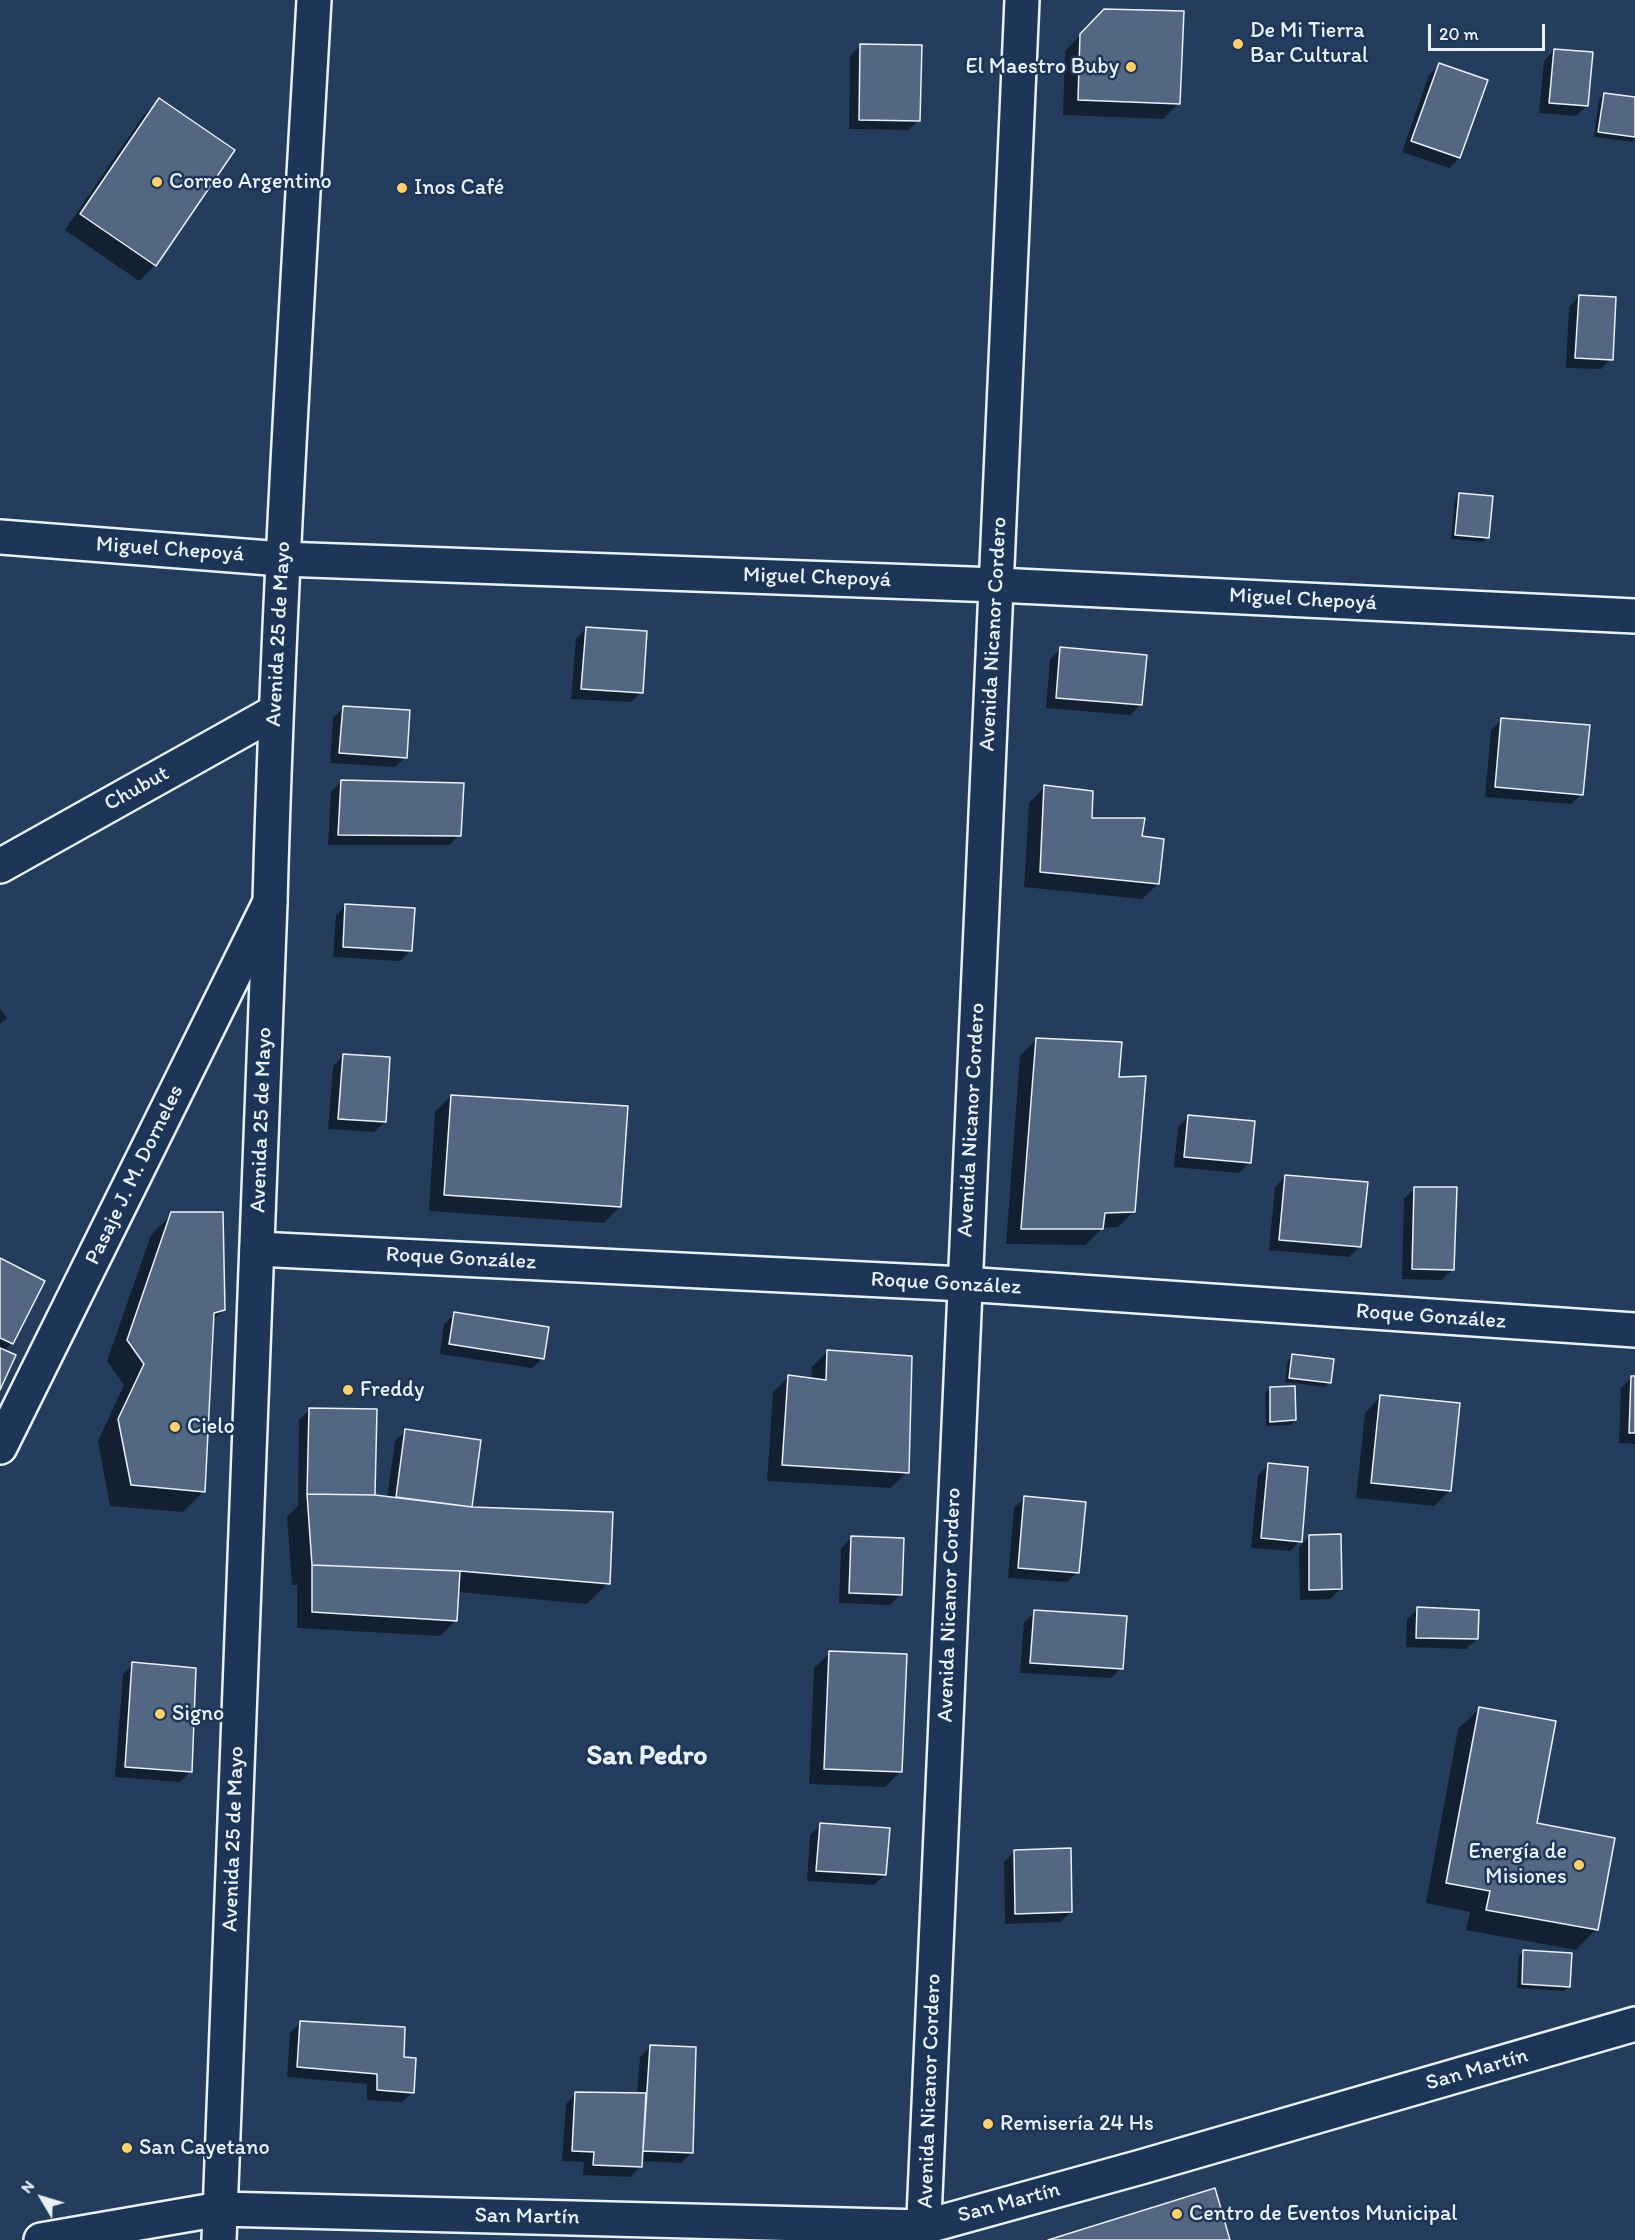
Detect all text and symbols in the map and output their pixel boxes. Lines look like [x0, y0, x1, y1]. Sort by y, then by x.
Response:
scale bar [1431, 12, 1548, 50]
place label: De Mi Tierra Bar Cultural [1250, 18, 1368, 70]
text: 20 m [1439, 23, 1479, 45]
marker: De Mi Tierra Bar Cultural [1231, 37, 1245, 51]
place label: El Maestro Buby [965, 54, 1119, 80]
marker: El Maestro Buby [1124, 60, 1138, 74]
place label: Correo Argentino [169, 169, 332, 195]
marker: Correo Argentino [150, 175, 164, 189]
place label: Inos Café [414, 175, 504, 201]
marker: Inos Café [395, 181, 409, 195]
street label: Avenida Nicanor Cordero [975, 516, 1013, 752]
street label: Miguel Chepoyá [95, 532, 245, 568]
street label: Avenida 25 de Mayo [261, 541, 297, 727]
street label: Miguel Chepoyá [742, 562, 892, 594]
street label: Miguel Chepoyá [1228, 583, 1378, 617]
street label: Chubut [100, 761, 174, 817]
street label: Avenida Nicanor Cordero [953, 1002, 991, 1238]
street label: Avenida 25 de Mayo [246, 1027, 278, 1213]
street label: Pasaje J. M. Dorneles [80, 1081, 190, 1269]
street label: Roque González [385, 1242, 537, 1276]
street label: Roque González [870, 1267, 1022, 1301]
street label: Roque González [1355, 1299, 1507, 1335]
place label: Freddy [360, 1377, 424, 1403]
marker: Freddy [341, 1383, 355, 1397]
place label: Cielo [187, 1414, 235, 1440]
marker: Cielo [168, 1420, 182, 1434]
street label: Avenida Nicanor Cordero [933, 1487, 967, 1723]
place label: Signo [172, 1701, 224, 1727]
marker: Signo [153, 1707, 167, 1721]
district label: San Pedro [586, 1740, 708, 1774]
street label: Avenida 25 de Mayo [218, 1746, 250, 1932]
place label: Energía de Misiones [1469, 1839, 1567, 1891]
marker: Energía de Misiones [1572, 1858, 1586, 1872]
street label: Avenida Nicanor Cordero [913, 1973, 947, 2209]
street label: San Martín [1423, 2043, 1531, 2097]
place label: Remisería 24 Hs [1000, 2111, 1154, 2137]
marker: Remisería 24 Hs [981, 2117, 995, 2131]
place label: San Cayetano [139, 2135, 270, 2161]
marker: San Cayetano [120, 2141, 134, 2155]
north arrow [12, 2168, 72, 2228]
text: N [17, 2177, 38, 2197]
street label: San Martín [955, 2177, 1063, 2229]
place label: Centro de Eventos Municipal [1189, 2201, 1458, 2227]
street label: San Martín [474, 2203, 580, 2231]
marker: Centro de Eventos Municipal [1170, 2207, 1184, 2221]

